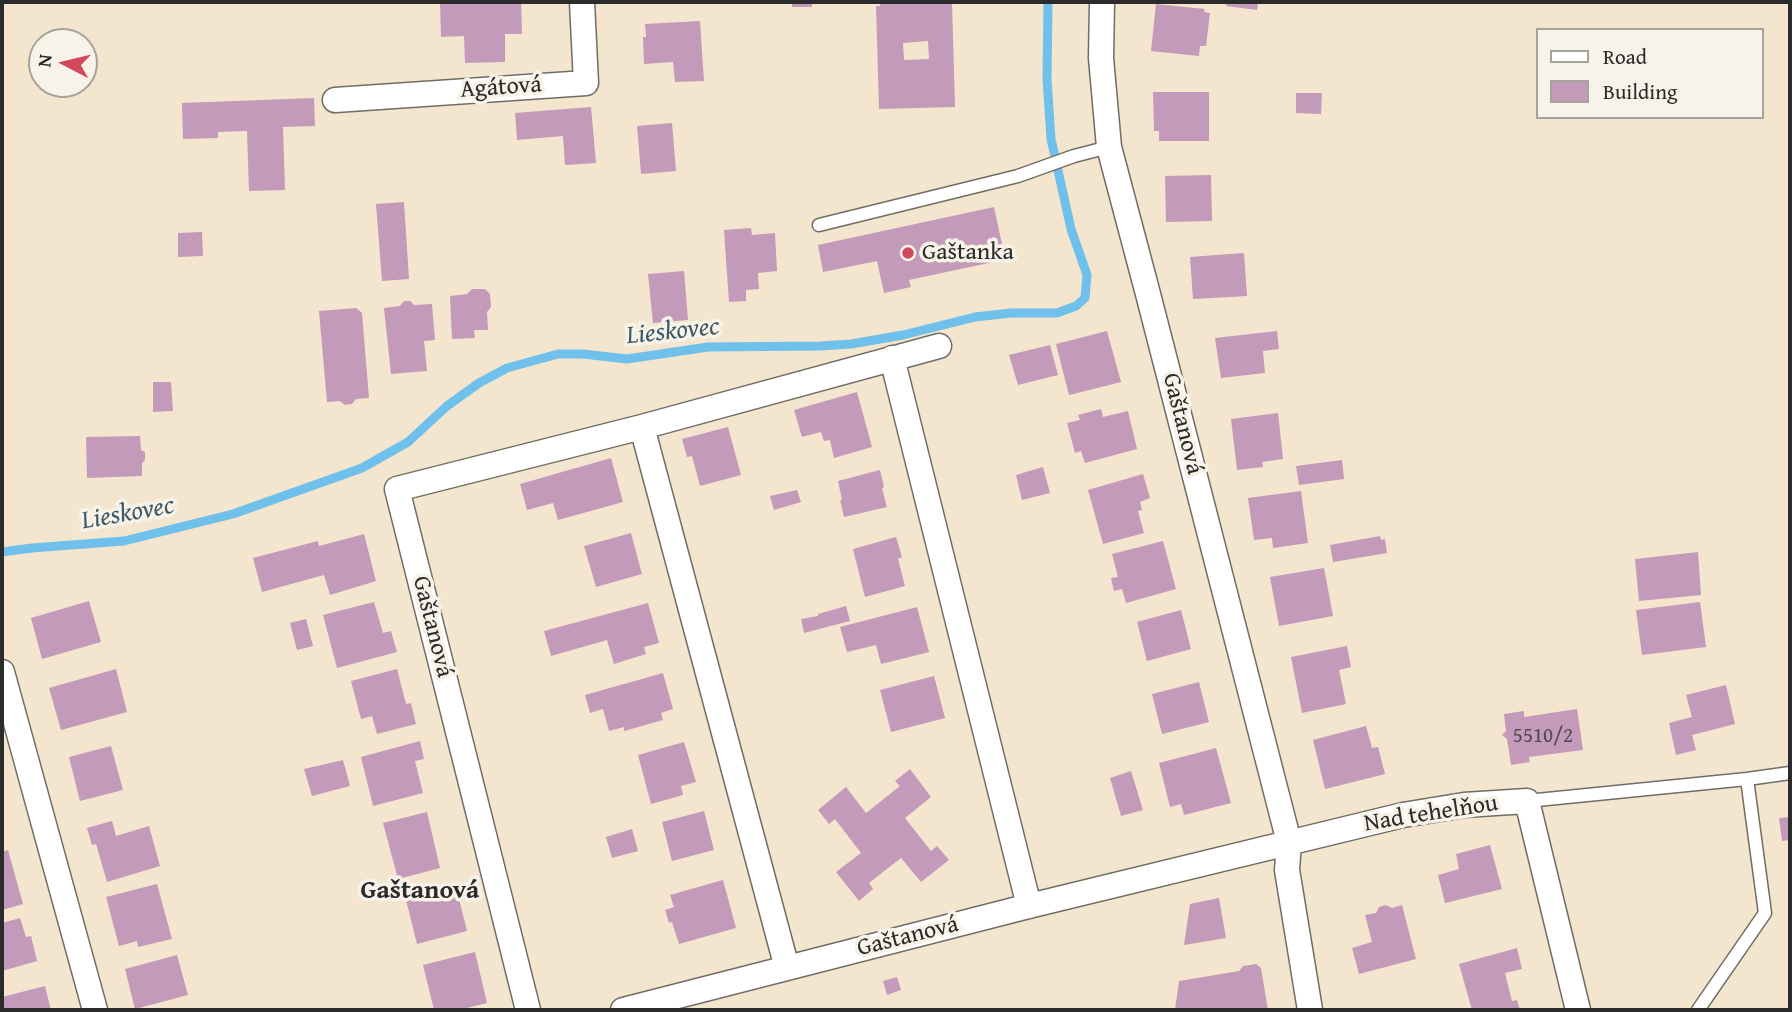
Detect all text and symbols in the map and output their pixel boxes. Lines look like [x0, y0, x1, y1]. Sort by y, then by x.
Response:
north arrow [28, 28, 98, 98]
legend [1536, 28, 1764, 119]
text: Road [1603, 41, 1647, 72]
text: N [29, 53, 59, 69]
street label: Agátová [459, 71, 543, 105]
text: Building [1603, 76, 1677, 107]
place label: Gaštanka [922, 239, 1014, 267]
marker: Gaštanka [900, 245, 916, 261]
water label: Lieskovec [625, 312, 721, 352]
street label: Gaštanová [1156, 370, 1208, 478]
water label: Lieskovec [79, 491, 177, 537]
street label: Gaštanová [406, 573, 458, 681]
house number: 5510/2 [1513, 724, 1573, 750]
street label: Nad tehelňou [1362, 789, 1500, 839]
district label: Gaštanová [361, 875, 479, 907]
street label: Gaštanová [854, 911, 962, 963]

